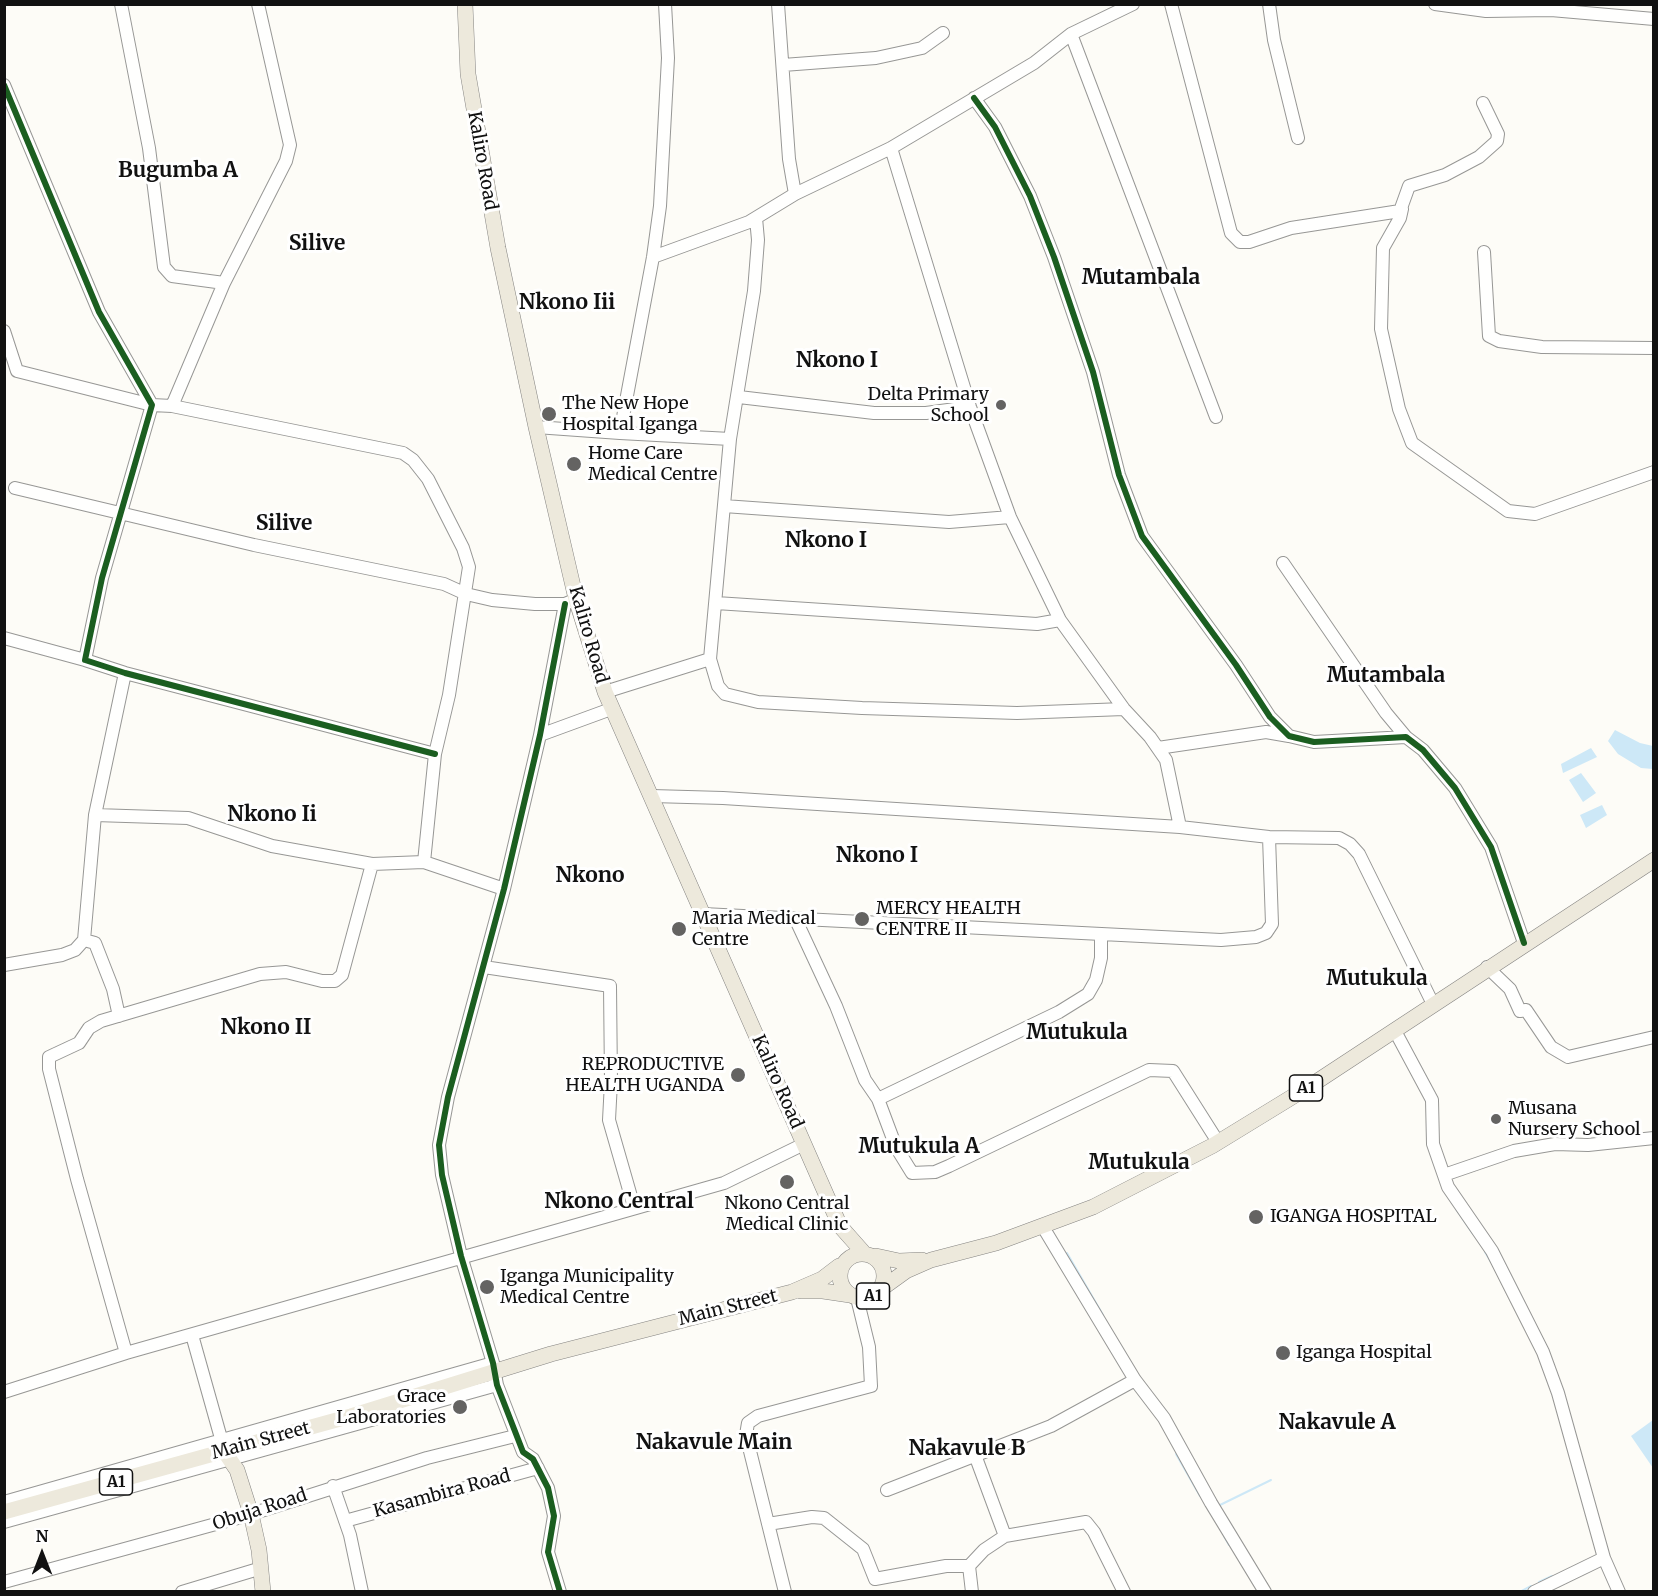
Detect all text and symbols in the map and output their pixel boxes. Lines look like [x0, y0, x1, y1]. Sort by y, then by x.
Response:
street label: Kaliro Road [463, 110, 501, 212]
district label: Bugumba A [118, 158, 238, 184]
district label: Silive [289, 231, 345, 257]
district label: Mutambala [1082, 265, 1200, 291]
district label: Nkono Iii [519, 290, 615, 316]
district label: Nkono I [796, 348, 878, 374]
place label: Delta Primary School [867, 384, 989, 426]
place label: The New Hope Hospital Iganga [562, 393, 698, 436]
marker: Delta Primary School [994, 398, 1008, 412]
marker: The New Hope Hospital Iganga [540, 405, 558, 423]
place label: Home Care Medical Centre [588, 443, 717, 486]
marker: Home Care Medical Centre [565, 455, 583, 473]
district label: Silive [256, 511, 312, 537]
district label: Nkono I [785, 528, 867, 554]
street label: Kaliro Road [564, 584, 612, 686]
district label: Mutambala [1327, 663, 1445, 689]
district label: Nkono Ii [227, 802, 317, 828]
district label: Nkono I [836, 843, 918, 869]
district label: Nkono [555, 863, 625, 889]
place label: MERCY HEALTH CENTRE II [876, 898, 1021, 940]
place label: Maria Medical Centre [692, 908, 816, 950]
marker: MERCY HEALTH CENTRE II [853, 910, 871, 928]
marker: Maria Medical Centre [670, 920, 688, 938]
district label: Mutukula [1326, 966, 1428, 992]
district label: Nkono II [221, 1015, 311, 1041]
district label: Mutukula [1026, 1020, 1128, 1046]
street label: Kaliro Road [747, 1032, 807, 1132]
place label: REPRODUCTIVE HEALTH UGANDA [565, 1054, 724, 1096]
marker: REPRODUCTIVE HEALTH UGANDA [729, 1066, 747, 1084]
road number: A1 [1290, 1075, 1322, 1101]
place label: Musana Nursery School [1508, 1098, 1641, 1140]
marker: Musana Nursery School [1489, 1112, 1503, 1126]
district label: Mutukula A [858, 1134, 980, 1160]
district label: Mutukula [1088, 1150, 1190, 1176]
marker: Nkono Central Medical Clinic [778, 1173, 796, 1191]
district label: Nkono Central [544, 1189, 694, 1215]
place label: Nkono Central Medical Clinic [724, 1193, 850, 1236]
place label: IGANGA HOSPITAL [1270, 1206, 1437, 1228]
marker: IGANGA HOSPITAL [1247, 1208, 1265, 1226]
place label: Iganga Municipality Medical Centre [500, 1266, 674, 1308]
marker: Iganga Municipality Medical Centre [478, 1278, 496, 1296]
road number: A1 [856, 1283, 890, 1309]
street label: Main Street [676, 1285, 780, 1331]
place label: Iganga Hospital [1296, 1342, 1432, 1364]
marker: Iganga Hospital [1274, 1344, 1292, 1362]
place label: Grace Laboratories [336, 1386, 446, 1428]
marker: Grace Laboratories [451, 1398, 469, 1416]
district label: Nakavule A [1279, 1410, 1395, 1436]
street label: Main Street [209, 1417, 313, 1465]
district label: Nakavule Main [636, 1430, 792, 1456]
district label: Nakavule B [909, 1436, 1025, 1462]
street label: Kasambira Road [371, 1465, 513, 1523]
road number: A1 [100, 1469, 132, 1495]
street label: Obuja Road [210, 1485, 310, 1535]
north arrow [12, 1524, 72, 1584]
text: N [36, 1526, 48, 1546]

